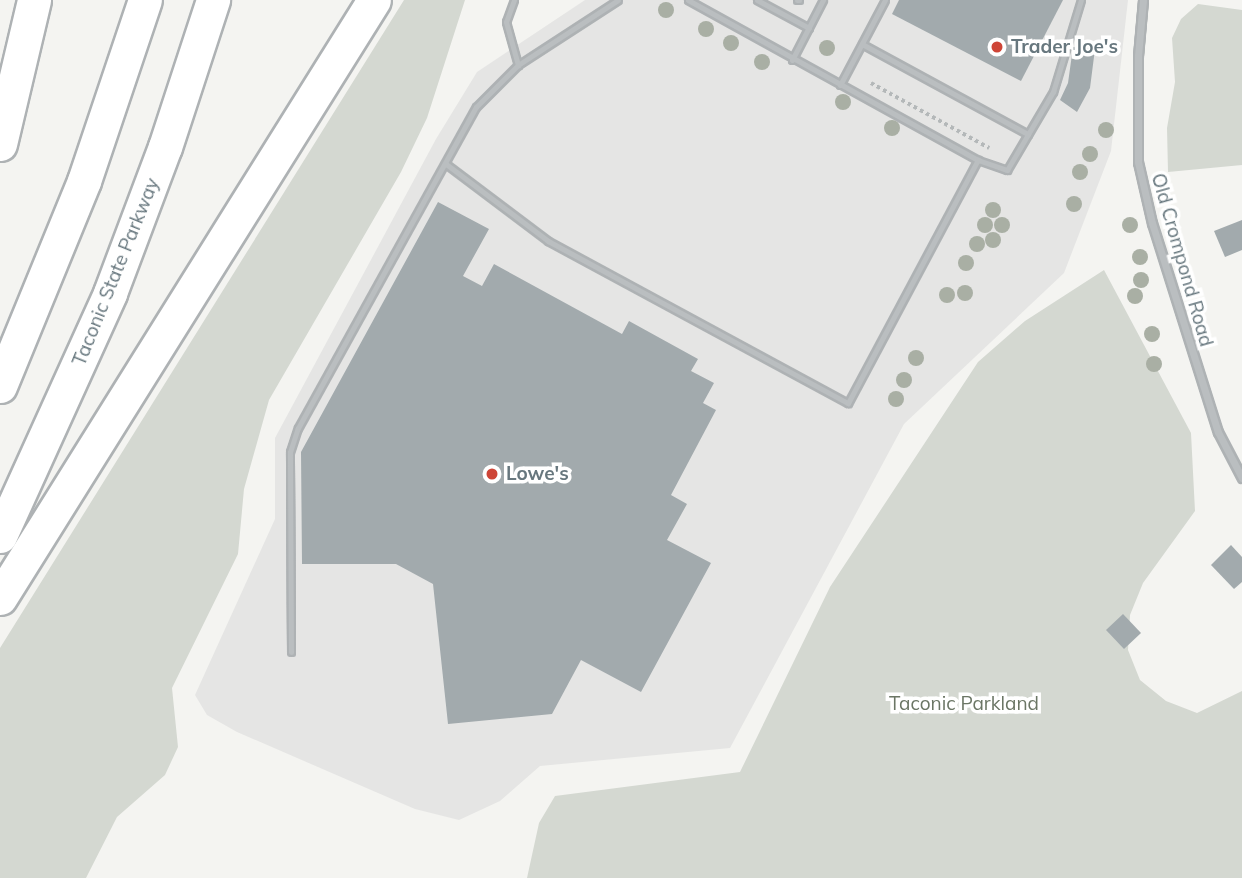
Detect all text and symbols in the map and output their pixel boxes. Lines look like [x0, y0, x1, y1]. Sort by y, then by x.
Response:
place label: Trader Joe's [1011, 36, 1118, 58]
marker: Trader Joe's [989, 39, 1005, 55]
street label: Old Crompond Road [1146, 171, 1218, 349]
street label: Taconic State Parkway [68, 175, 164, 369]
place label: Lowe's [506, 463, 569, 485]
marker: Lowe's [484, 466, 500, 482]
park label: Taconic Parkland [889, 693, 1039, 715]

